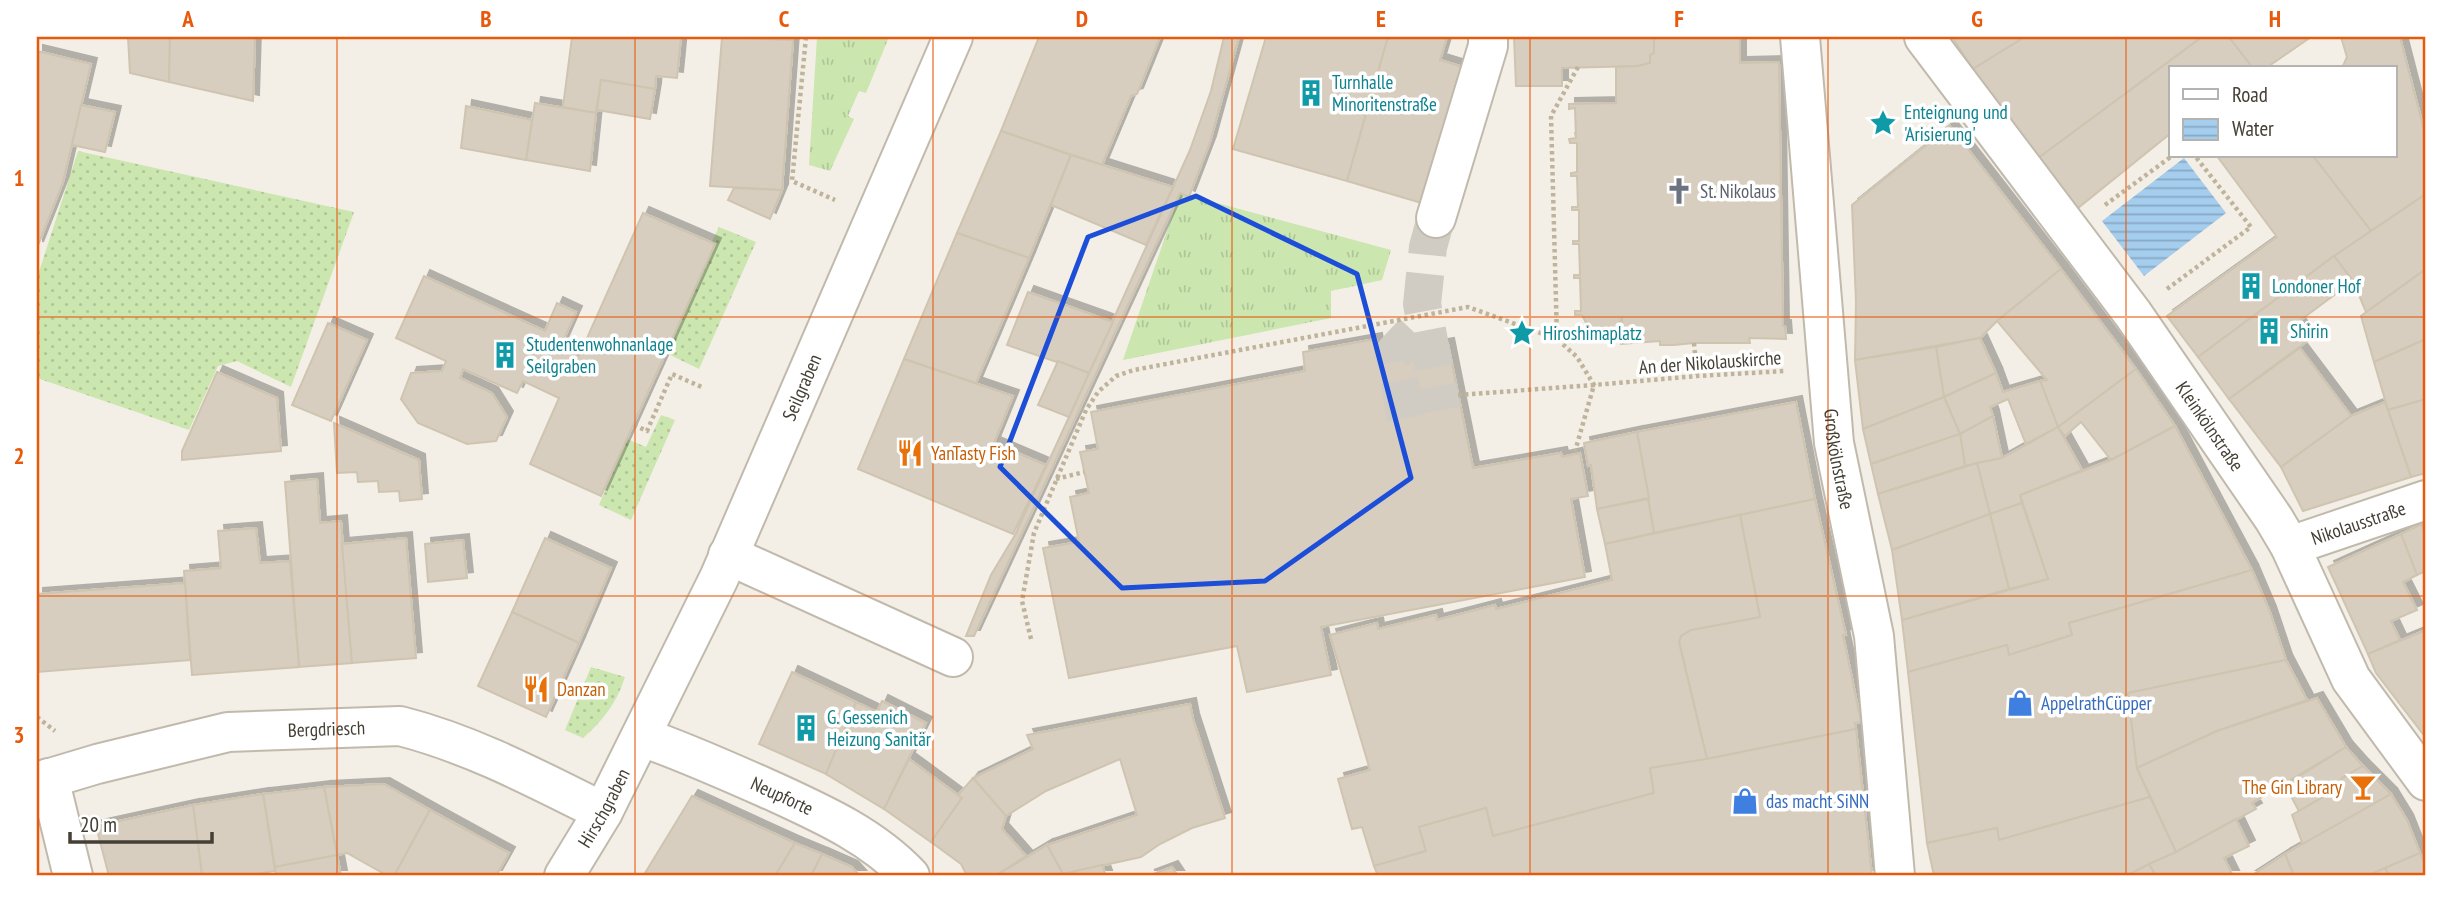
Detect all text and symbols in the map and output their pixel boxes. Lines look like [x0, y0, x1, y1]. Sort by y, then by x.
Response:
text: A [181, 4, 194, 33]
text: B [480, 4, 492, 33]
text: C [779, 4, 790, 33]
text: D [1076, 4, 1088, 33]
text: E [1376, 4, 1386, 33]
text: F [1674, 4, 1684, 33]
text: G [1971, 4, 1983, 33]
text: H [2269, 4, 2281, 33]
legend [2169, 66, 2396, 158]
place label: Turnhalle Minoritenstraße [1332, 70, 1437, 116]
building icon: Turnhalle Minoritenstraße [1296, 78, 1326, 108]
text: Road [2232, 81, 2268, 108]
place label: Enteignung und 'Arisierung' [1904, 100, 2008, 146]
place icon: Enteignung und 'Arisierung' [1868, 108, 1898, 138]
text: Water [2232, 115, 2274, 142]
text: 1 [14, 163, 25, 192]
church icon: St. Nikolaus [1664, 176, 1694, 206]
place label: St. Nikolaus [1700, 179, 1776, 203]
building icon: Londoner Hof [2236, 271, 2266, 301]
place label: Londoner Hof [2272, 274, 2362, 298]
building icon: Shirin [2254, 316, 2284, 346]
place icon: Hiroshimaplatz [1507, 318, 1537, 348]
place label: Shirin [2290, 319, 2328, 343]
place label: Hiroshimaplatz [1543, 321, 1642, 345]
place label: Studentenwohnanlage Seilgraben [526, 332, 673, 378]
building icon: Studentenwohnanlage Seilgraben [490, 340, 520, 370]
street label: An der Nikolauskirche [1638, 345, 1782, 379]
street label: Seilgraben [777, 350, 826, 424]
street label: Kleinkölnstraße [2171, 376, 2249, 476]
street label: Großkölnstraße [1819, 408, 1859, 512]
restaurant icon: YanTasty Fish [895, 438, 925, 468]
text: 2 [14, 441, 25, 470]
place label: YanTasty Fish [931, 441, 1016, 465]
street label: Nikolausstraße [2308, 496, 2409, 550]
restaurant icon: Danzan [521, 674, 551, 704]
place label: Danzan [557, 677, 606, 701]
shop icon: AppelrathCüpper [2005, 688, 2035, 718]
place label: AppelrathCüpper [2041, 691, 2153, 715]
place label: G. Gessenich Heizung Sanitär [827, 705, 932, 751]
building icon: G. Gessenich Heizung Sanitär [791, 713, 821, 743]
street label: Bergdriesch [287, 715, 365, 742]
text: 3 [14, 720, 25, 749]
street label: Hirschgraben [572, 764, 635, 852]
street label: Neupforte [747, 771, 817, 820]
bar icon: The Gin Library [2348, 772, 2378, 802]
place label: The Gin Library [2242, 775, 2343, 799]
shop icon: das macht SiNN [1730, 786, 1760, 816]
place label: das macht SiNN [1766, 789, 1869, 813]
scale bar [70, 801, 212, 845]
text: 20 m [80, 811, 117, 838]

